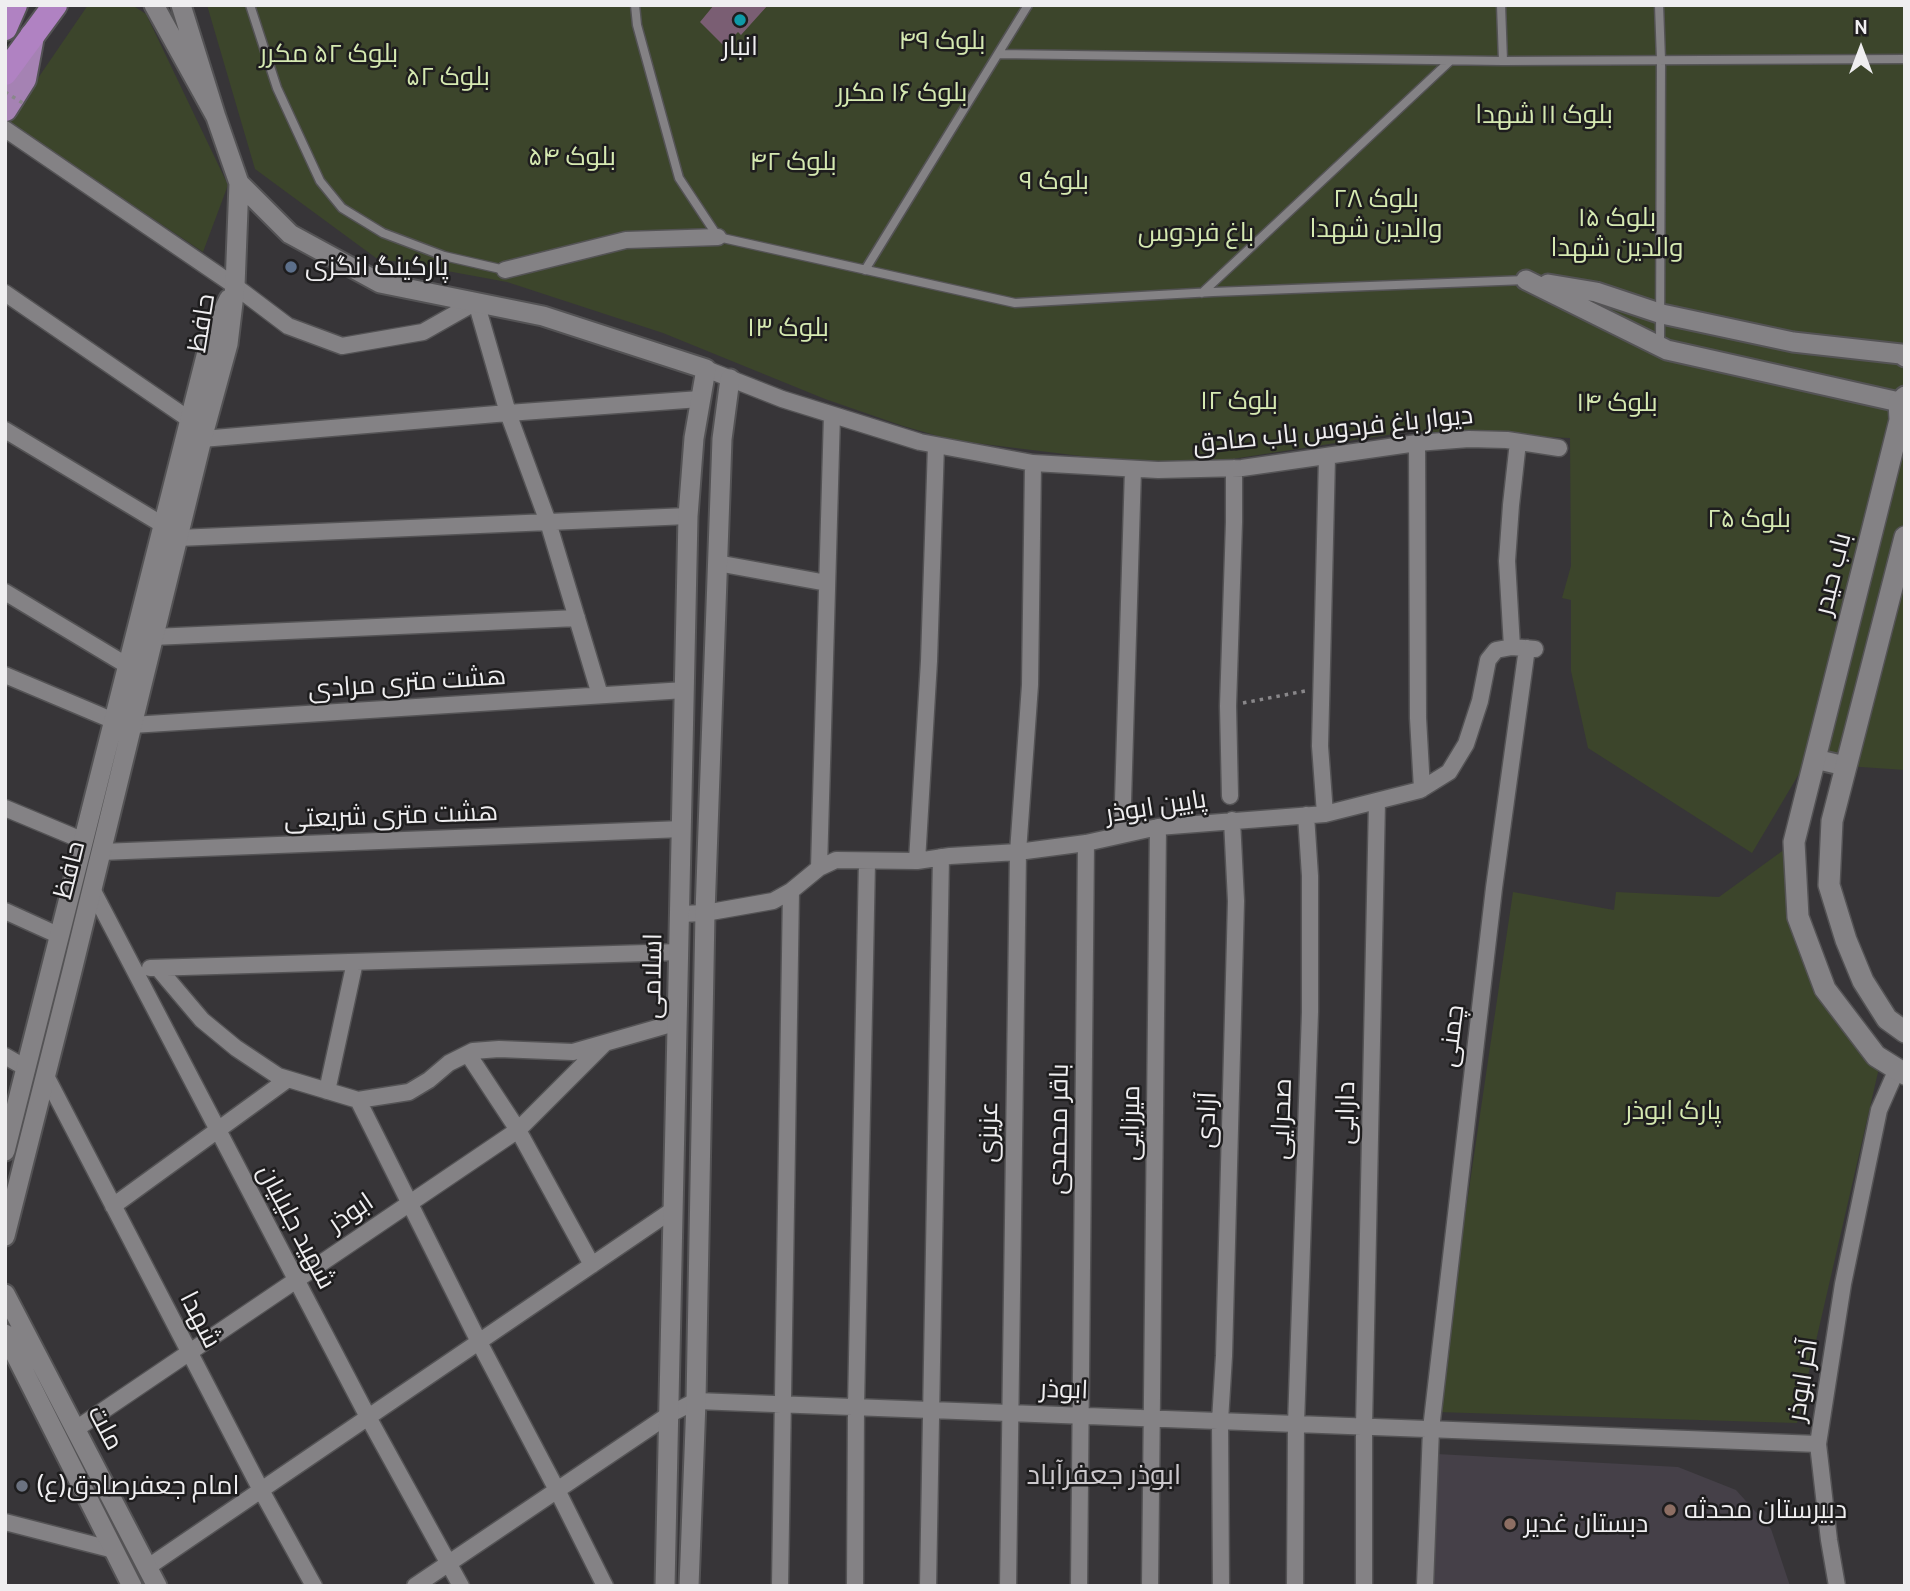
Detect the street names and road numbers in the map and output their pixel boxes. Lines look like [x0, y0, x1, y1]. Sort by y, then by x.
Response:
street label: حافظ [182, 292, 222, 354]
street label: دیوار باغ فردوس باب صادق [1191, 400, 1475, 460]
street label: باب حیدر [1808, 530, 1858, 618]
street label: هشت متری مرادی [307, 661, 507, 705]
street label: پایین ابوذر [1103, 784, 1209, 830]
street label: هشت متری شریعتی [283, 797, 499, 835]
street label: حافظ [48, 838, 92, 902]
street label: اسلامی [637, 933, 669, 1019]
street label: چمنی [1433, 1003, 1471, 1069]
street label: باقر محمدی [1042, 1063, 1076, 1195]
street label: صحرایی [1265, 1078, 1299, 1160]
street label: دارابی [1330, 1081, 1362, 1145]
street label: میرزایی [1115, 1085, 1147, 1161]
street label: آزادی [1190, 1091, 1224, 1149]
street label: عزیزی [973, 1101, 1005, 1163]
street label: شهید جلیلیان [250, 1159, 342, 1295]
street label: ابوذر [322, 1187, 380, 1239]
street label: شهدا [173, 1286, 227, 1354]
street label: آخر ابوذر [1781, 1336, 1825, 1424]
street label: ابوذر [1039, 1374, 1089, 1406]
street label: ملت [80, 1400, 130, 1456]

